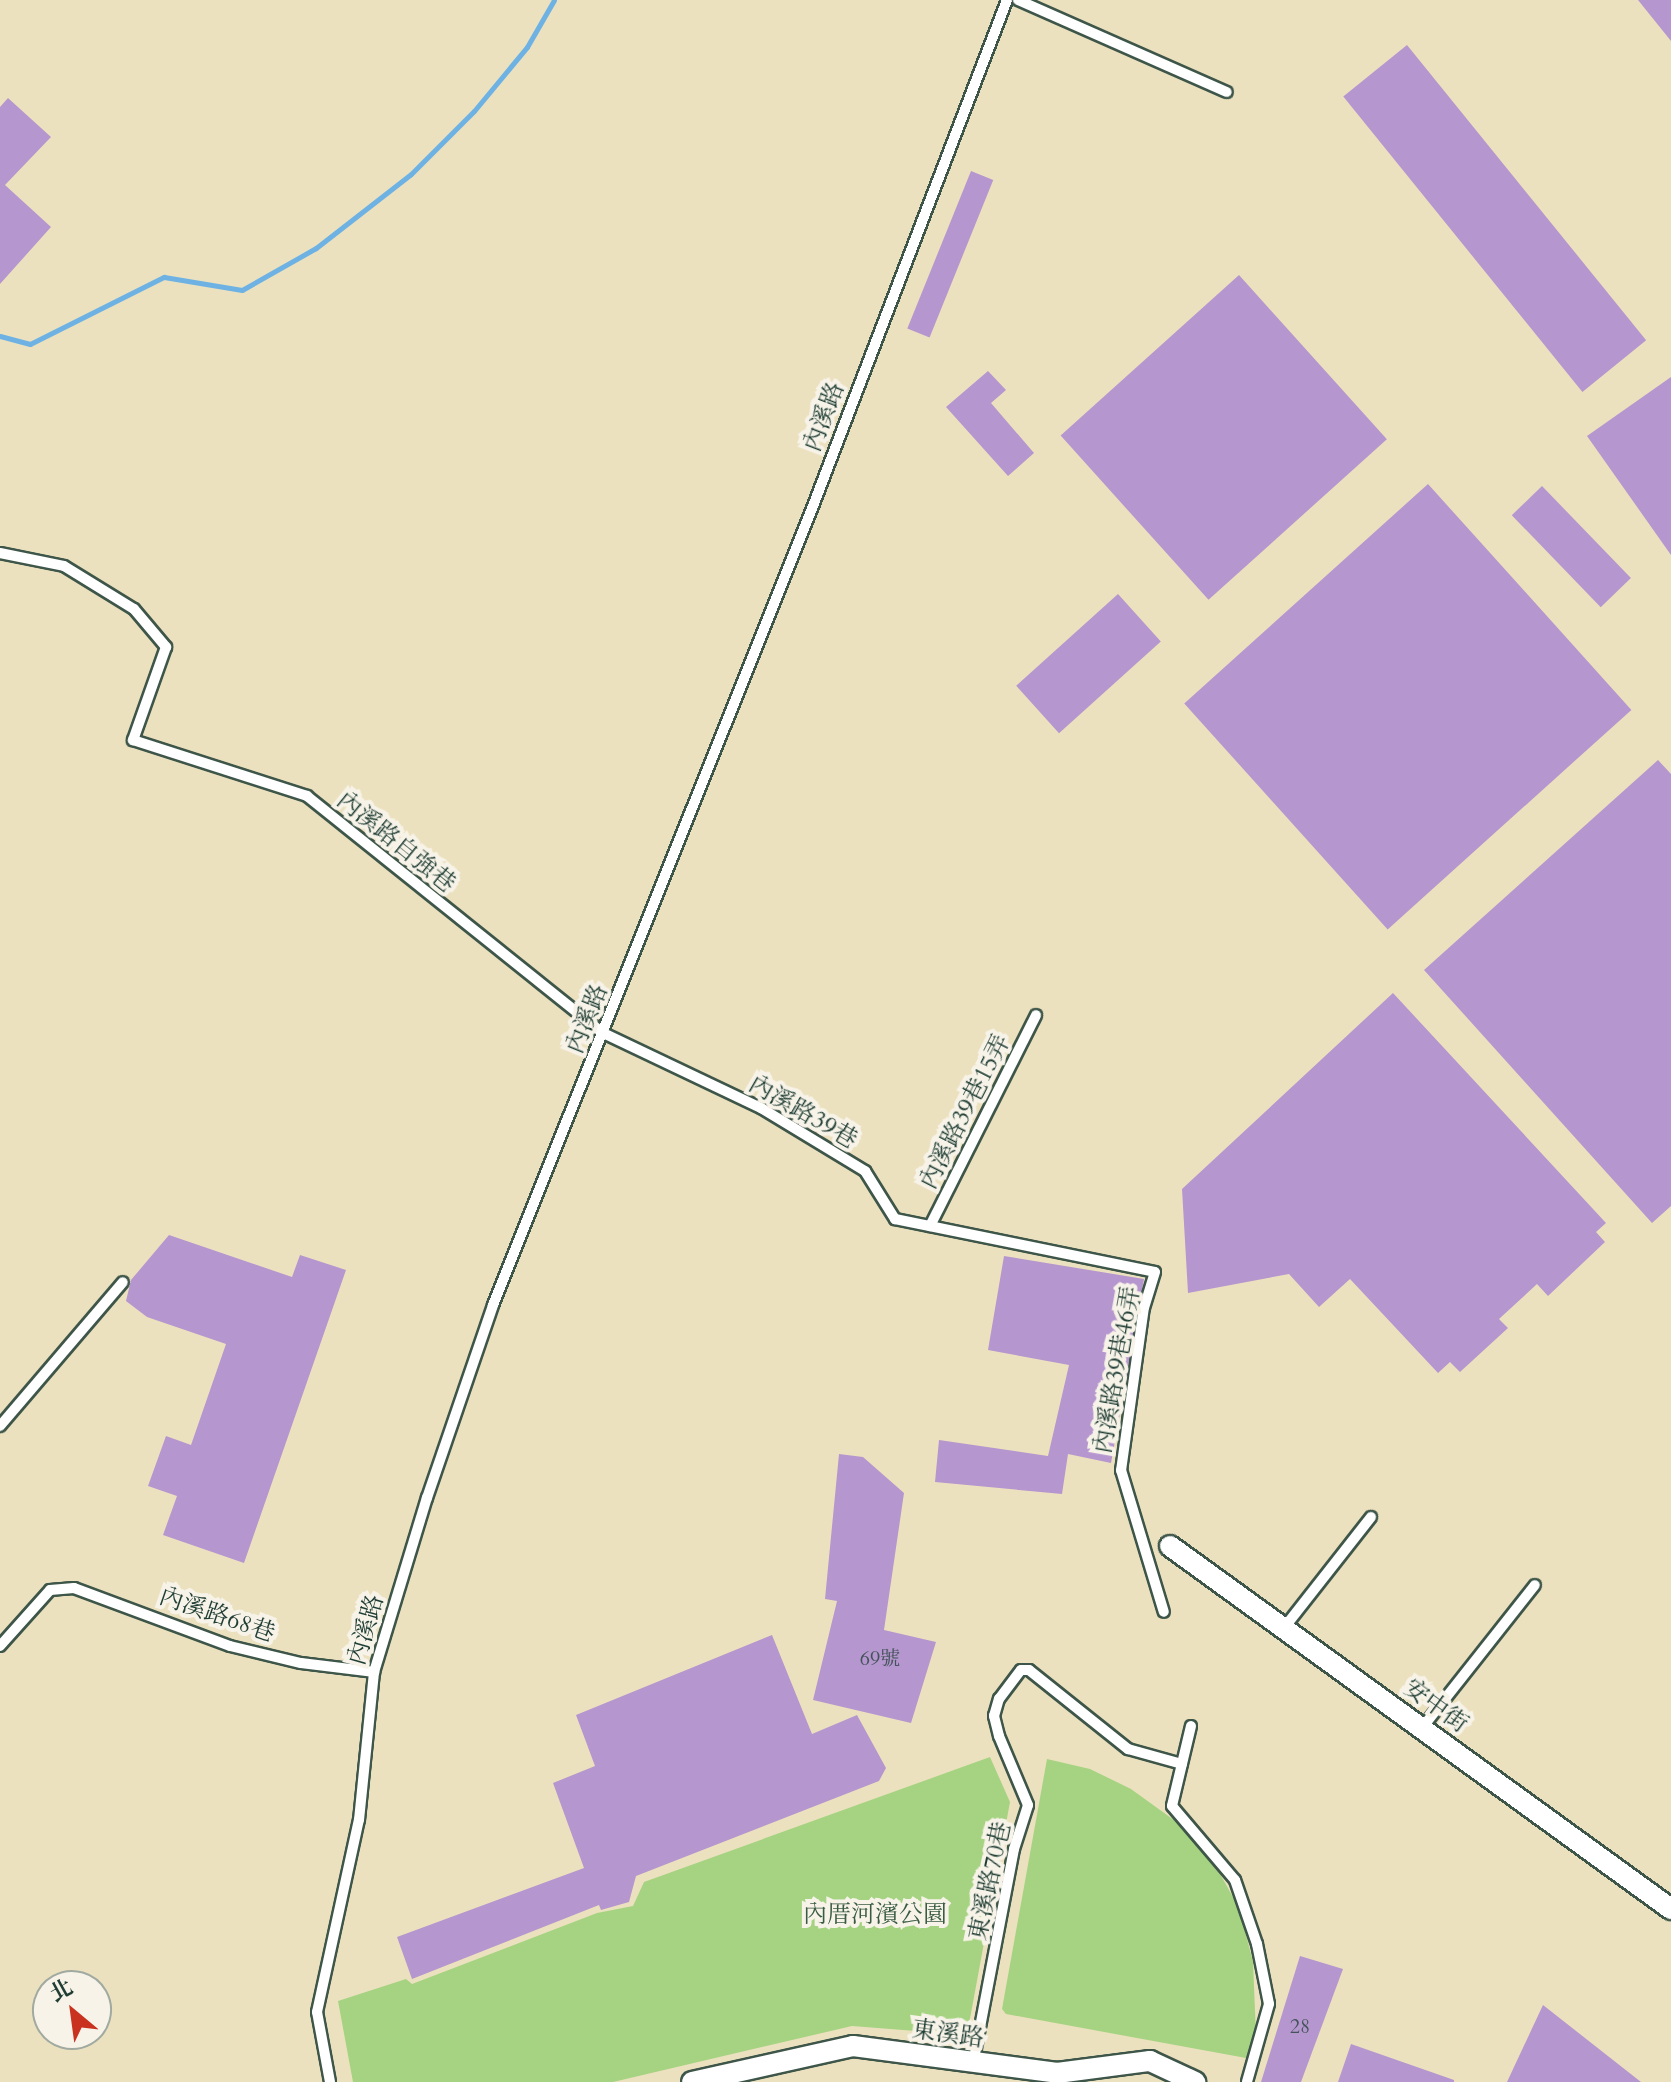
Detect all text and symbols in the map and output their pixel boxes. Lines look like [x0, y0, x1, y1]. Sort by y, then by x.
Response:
street label: 內溪路 [798, 378, 850, 456]
street label: 內溪路自強巷 [331, 785, 461, 899]
street label: 內溪路 [560, 980, 614, 1058]
street label: 內溪路39巷15弄 [914, 1030, 1016, 1194]
street label: 內溪路39巷 [744, 1069, 862, 1155]
street label: 內溪路39巷46弄 [1088, 1284, 1146, 1456]
street label: 內溪路68巷 [155, 1582, 279, 1648]
street label: 內溪路 [342, 1591, 390, 1669]
house number: 69號 [860, 1646, 900, 1670]
street label: 安中街 [1398, 1673, 1474, 1739]
street label: 東溪路70巷 [963, 1819, 1017, 1943]
park label: 內厝河濱公園 [803, 1901, 947, 1929]
north arrow [32, 1970, 112, 2050]
text: 北 [44, 1972, 78, 2009]
house number: 28 [1290, 2014, 1310, 2038]
street label: 東溪路 [910, 2015, 986, 2053]

